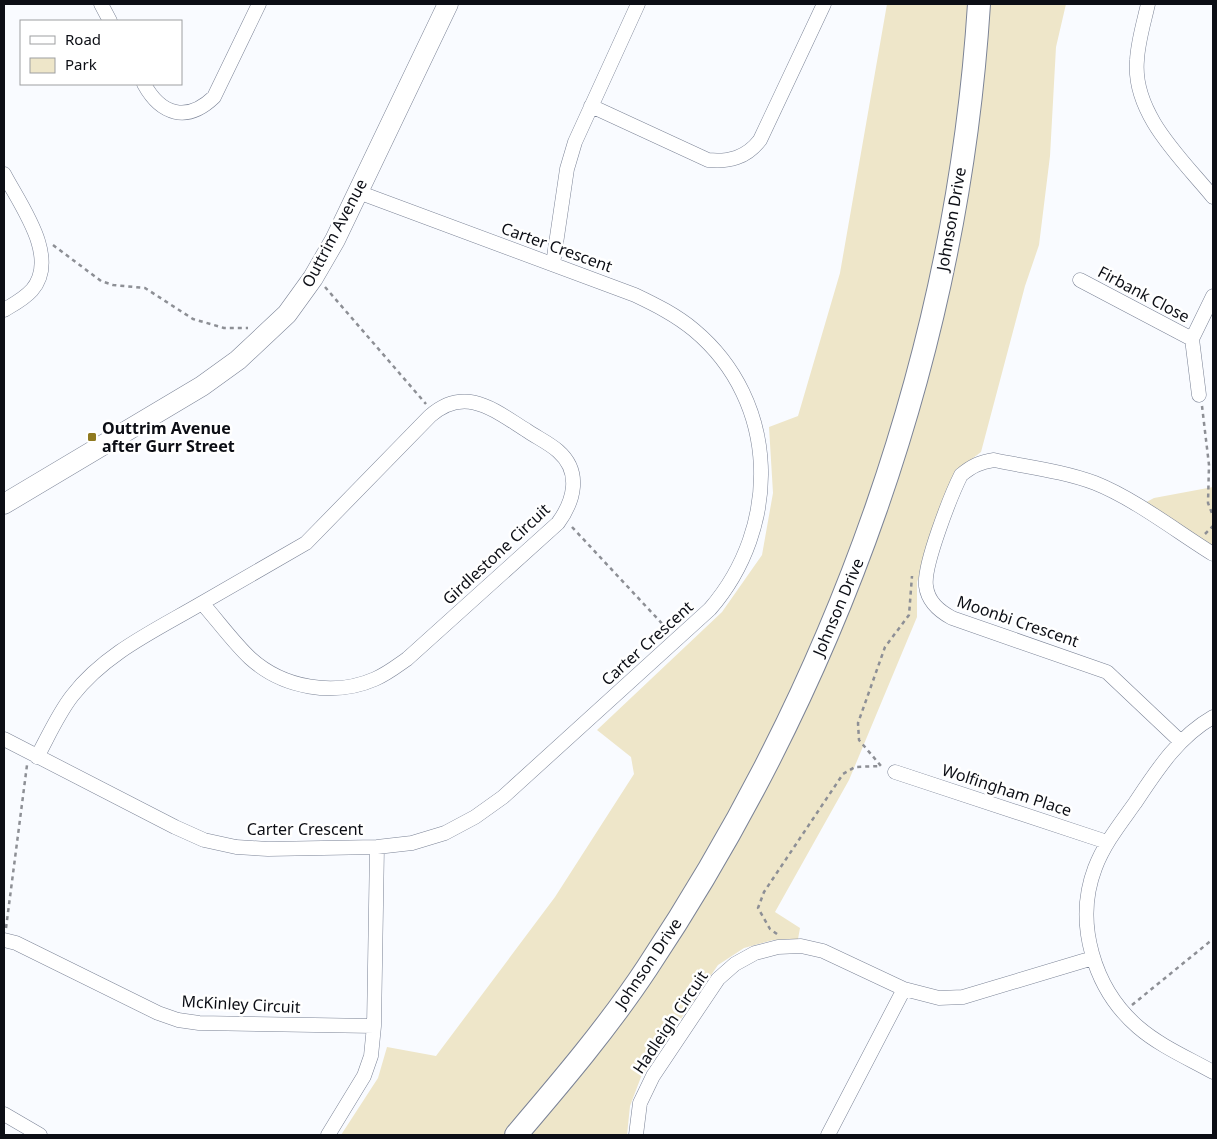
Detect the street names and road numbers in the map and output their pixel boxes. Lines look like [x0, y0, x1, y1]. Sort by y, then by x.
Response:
street label: Johnson Drive [931, 165, 971, 274]
street label: Outtrim Avenue [296, 175, 372, 291]
street label: Carter Crescent [498, 217, 616, 277]
street label: Firbank Close [1094, 261, 1194, 327]
street label: Girdlestone Circuit [438, 498, 555, 610]
street label: Johnson Drive [807, 554, 869, 661]
street label: Moonbi Crescent [954, 590, 1082, 652]
street label: Carter Crescent [596, 596, 698, 690]
street label: Wolfingham Place [939, 759, 1075, 821]
street label: Carter Crescent [247, 818, 364, 840]
street label: Johnson Drive [608, 913, 686, 1014]
street label: Hadleigh Circuit [627, 966, 713, 1078]
street label: McKinley Circuit [181, 990, 301, 1018]

